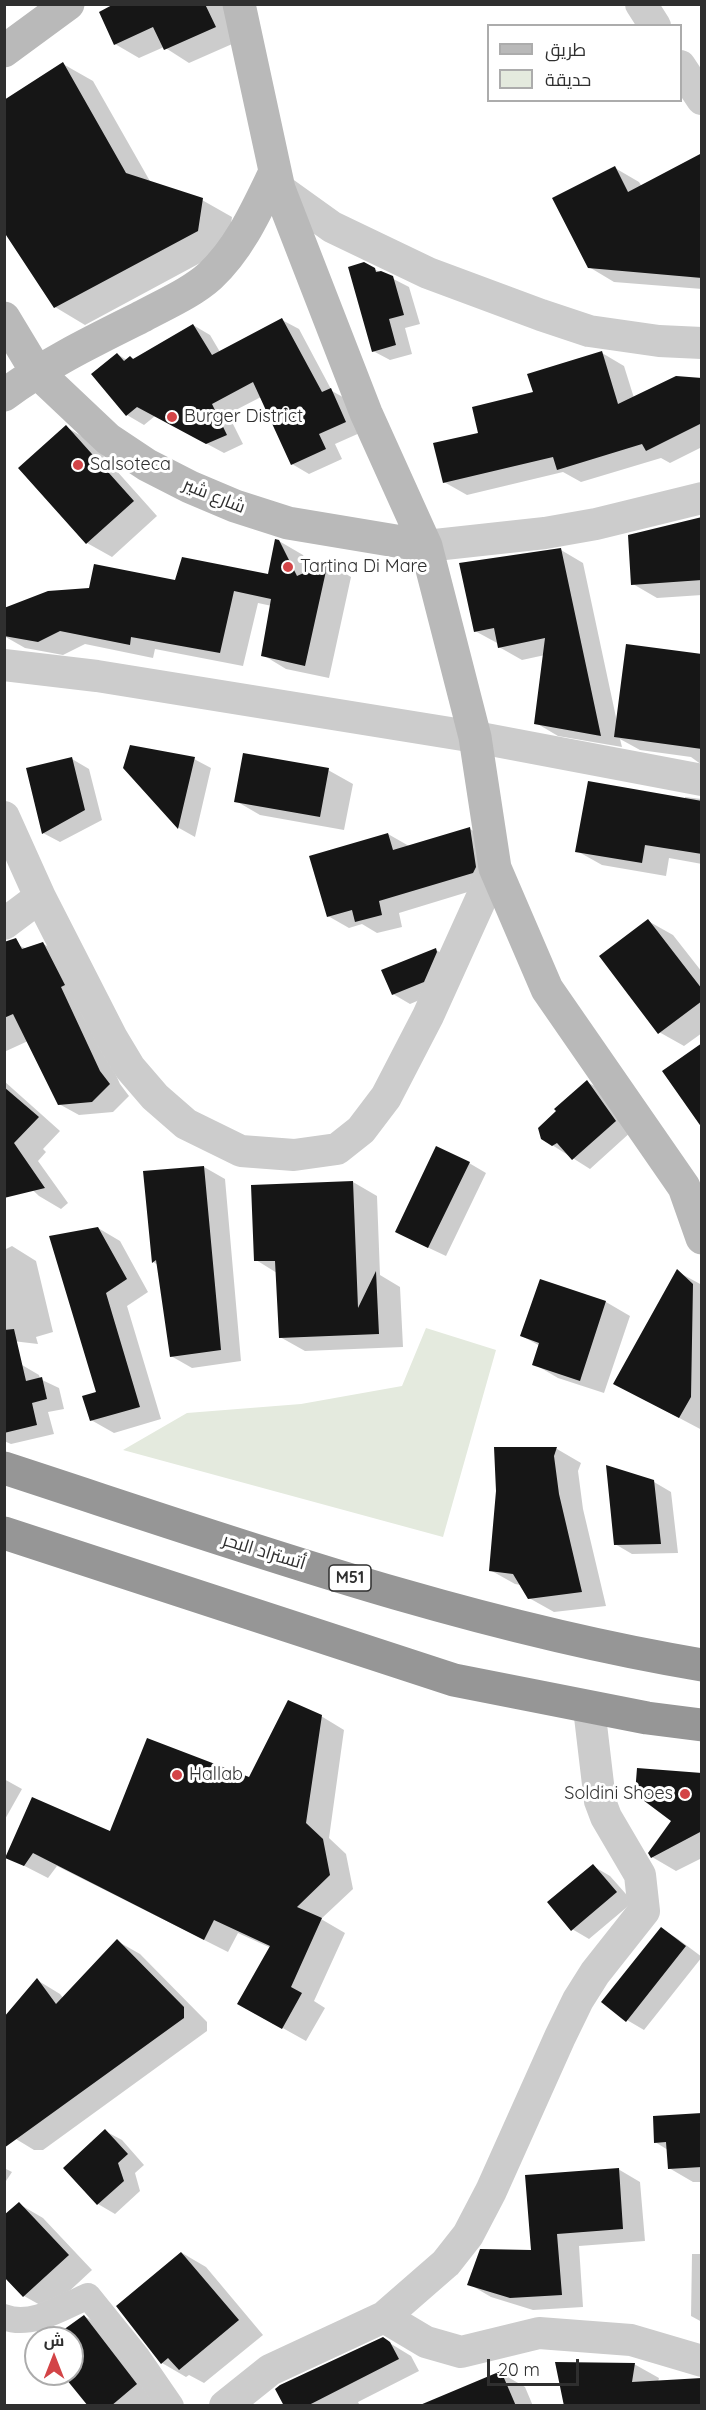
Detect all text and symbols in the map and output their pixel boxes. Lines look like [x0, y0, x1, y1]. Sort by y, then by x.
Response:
legend [487, 24, 682, 102]
text: طريق [545, 38, 586, 61]
text: حديقة [545, 68, 591, 91]
place label: Burger District [184, 406, 303, 428]
marker: Burger District [165, 410, 179, 424]
place label: Salsoteca [90, 454, 171, 476]
marker: Salsoteca [71, 458, 85, 472]
street label: شارع شير [180, 474, 248, 518]
place label: Tartina Di Mare [300, 556, 427, 578]
marker: Tartina Di Mare [281, 560, 295, 574]
street label: أتستراد البحر [220, 1529, 308, 1575]
road number: M51 [329, 1565, 371, 1591]
place label: Hallab [189, 1764, 243, 1786]
marker: Hallab [170, 1768, 184, 1782]
place label: Soldini Shoes [564, 1783, 673, 1805]
marker: Soldini Shoes [678, 1787, 692, 1801]
north arrow [24, 2326, 84, 2386]
text: ش [44, 2330, 64, 2350]
scale bar [490, 2347, 582, 2385]
text: 20 m [498, 2358, 540, 2381]

